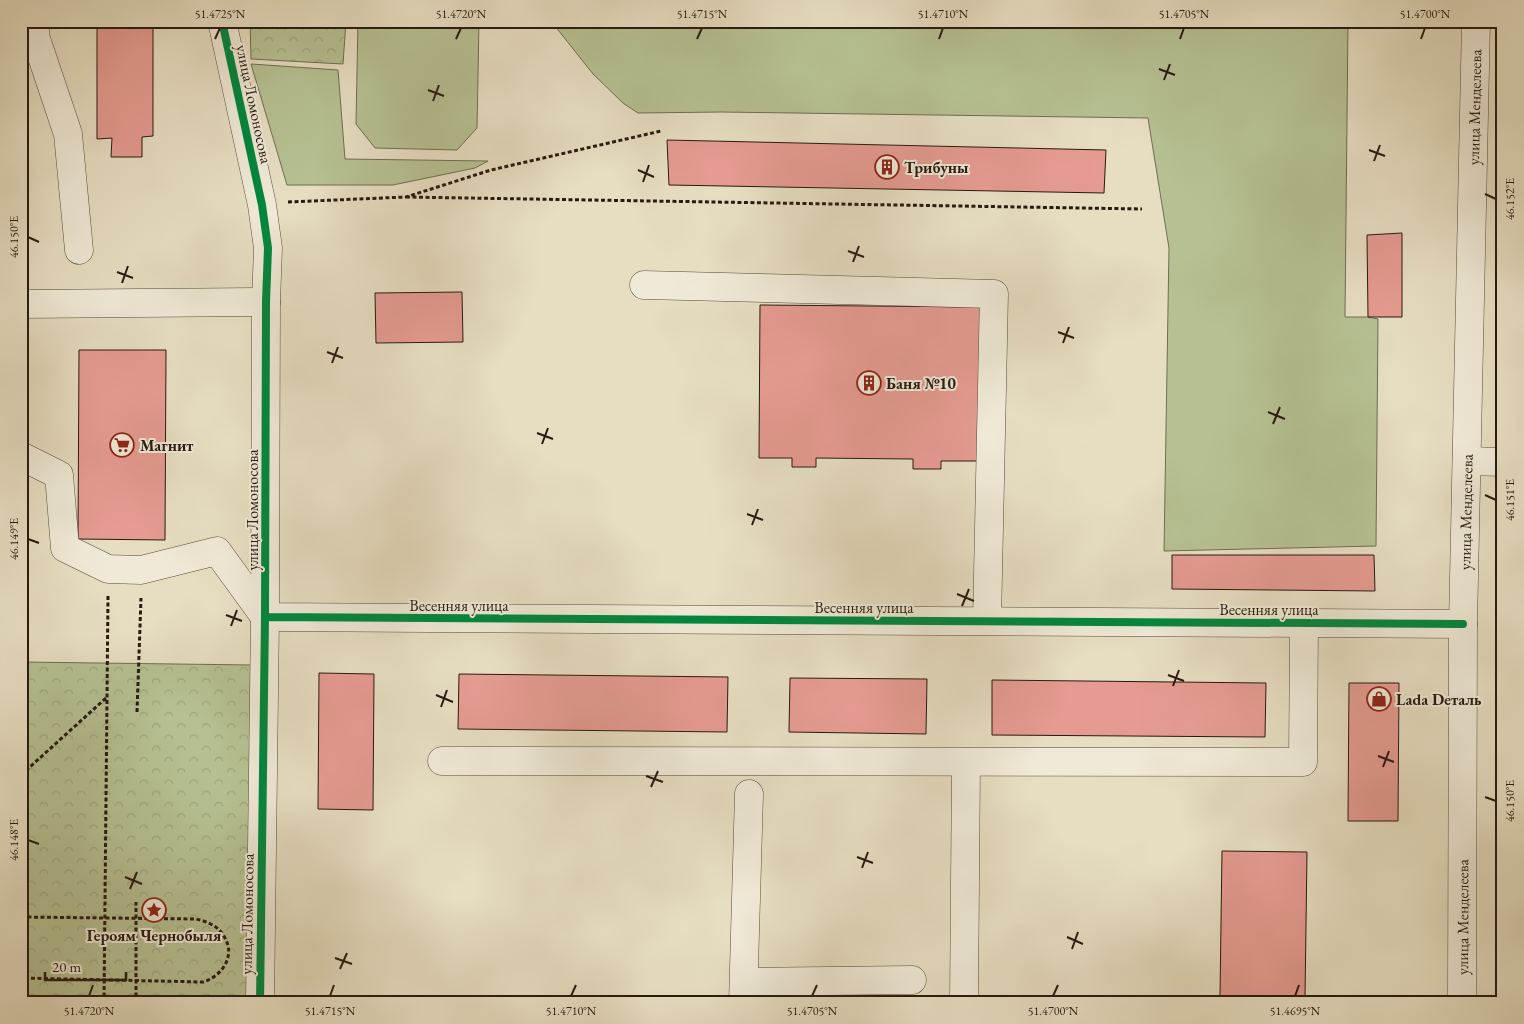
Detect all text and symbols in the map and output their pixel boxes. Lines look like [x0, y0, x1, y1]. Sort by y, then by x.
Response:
text: 51.4725°N [195, 6, 246, 22]
text: 51.4720°N [436, 6, 487, 22]
text: 51.4715°N [677, 6, 728, 22]
text: 51.4710°N [918, 6, 969, 22]
text: 51.4705°N [1159, 6, 1210, 22]
text: 51.4700°N [1400, 6, 1451, 22]
street label: улица Ломоносова [231, 43, 277, 166]
street label: улица Менделеева [1462, 48, 1486, 165]
building icon: Трибуны [874, 154, 900, 180]
place label: Трибуны [904, 157, 969, 178]
text: 46.152°E [1502, 178, 1518, 220]
text: 46.150°E [6, 216, 22, 258]
building icon: Баня №10 [856, 370, 882, 396]
place label: Баня №10 [886, 373, 957, 394]
supermarket icon: Магнит [109, 432, 135, 458]
place label: Магнит [140, 435, 194, 456]
street label: улица Ломоносова [242, 449, 263, 571]
street label: улица Менделеева [1454, 453, 1477, 570]
text: 46.151°E [1502, 479, 1518, 521]
text: 46.149°E [6, 518, 22, 560]
street label: Весенняя улица [409, 595, 509, 616]
street label: Весенняя улица [814, 597, 914, 618]
street label: Весенняя улица [1219, 599, 1319, 620]
shop icon: Lada Dеталь [1366, 686, 1392, 712]
place label: Lada Dеталь [1396, 689, 1482, 710]
text: 46.150°E [1502, 780, 1518, 822]
text: 46.148°E [6, 819, 22, 861]
street label: улица Ломоносова [235, 853, 259, 975]
street label: улица Менделеева [1452, 858, 1473, 975]
place icon: Героям Чернобыля [141, 897, 167, 923]
place label: Героям Чернобыля [87, 925, 222, 946]
scale bar [45, 949, 126, 981]
text: 20 m [52, 957, 81, 976]
text: 51.4720°N [64, 1003, 115, 1019]
text: 51.4715°N [305, 1003, 356, 1019]
text: 51.4710°N [546, 1003, 597, 1019]
text: 51.4705°N [787, 1003, 838, 1019]
text: 51.4700°N [1028, 1003, 1079, 1019]
text: 51.4695°N [1270, 1003, 1321, 1019]

